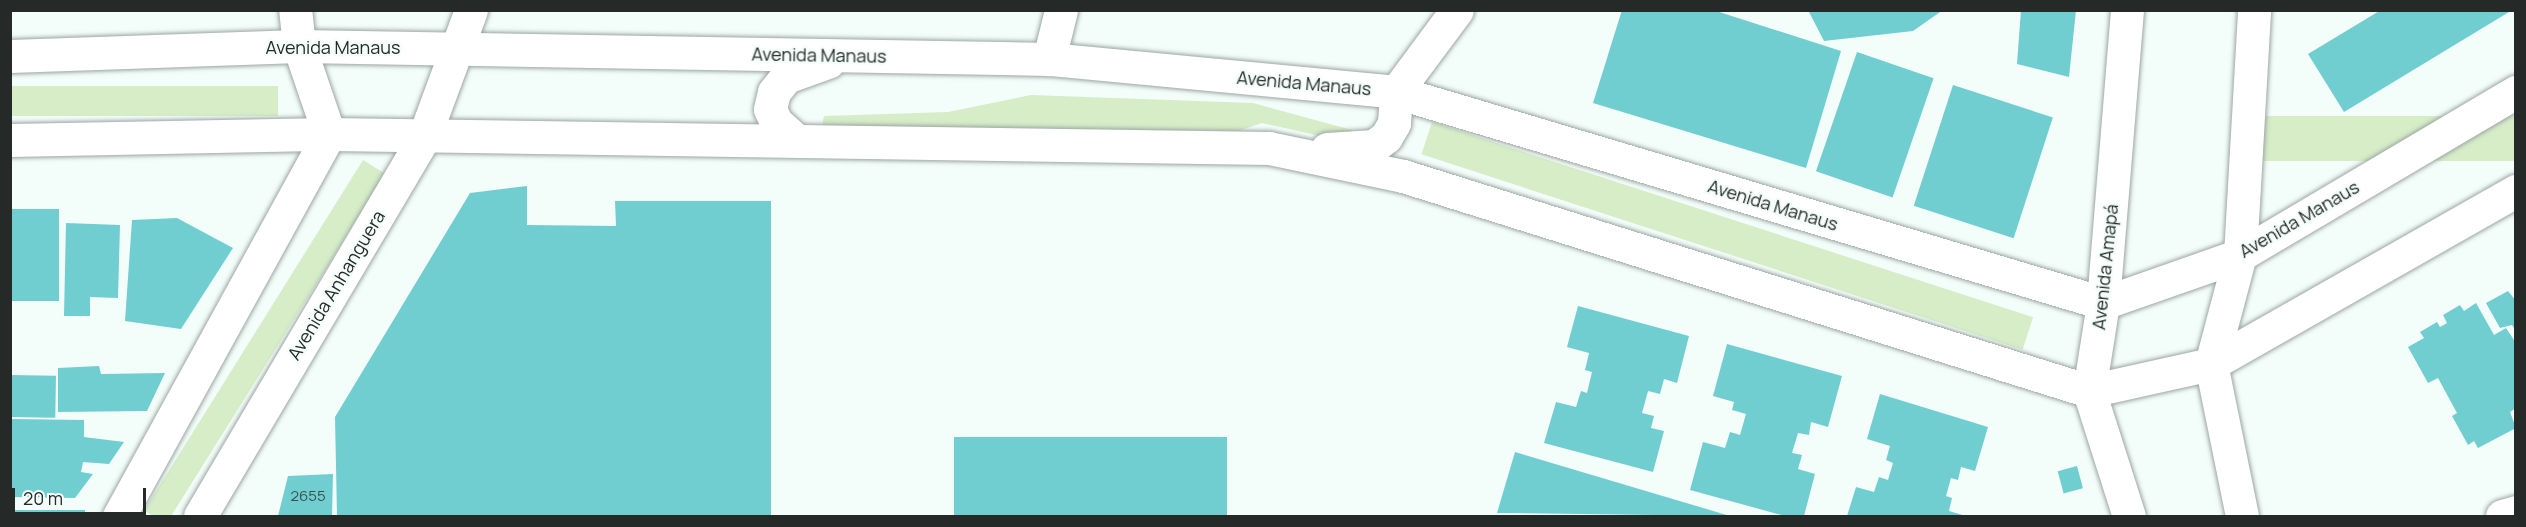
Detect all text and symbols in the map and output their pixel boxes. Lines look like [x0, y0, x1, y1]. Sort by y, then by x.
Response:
street label: Avenida Manaus [266, 36, 400, 58]
street label: Avenida Manaus [751, 43, 887, 67]
street label: Avenida Manaus [1236, 66, 1372, 100]
street label: Avenida Manaus [1705, 175, 1841, 235]
street label: Avenida Manaus [2235, 176, 2363, 262]
street label: Avenida Amapá [2088, 203, 2122, 331]
street label: Avenida Anhanguera [283, 206, 389, 364]
scale bar [15, 476, 148, 514]
text: 20 m [23, 486, 63, 510]
house number: 2655 [290, 487, 326, 505]

